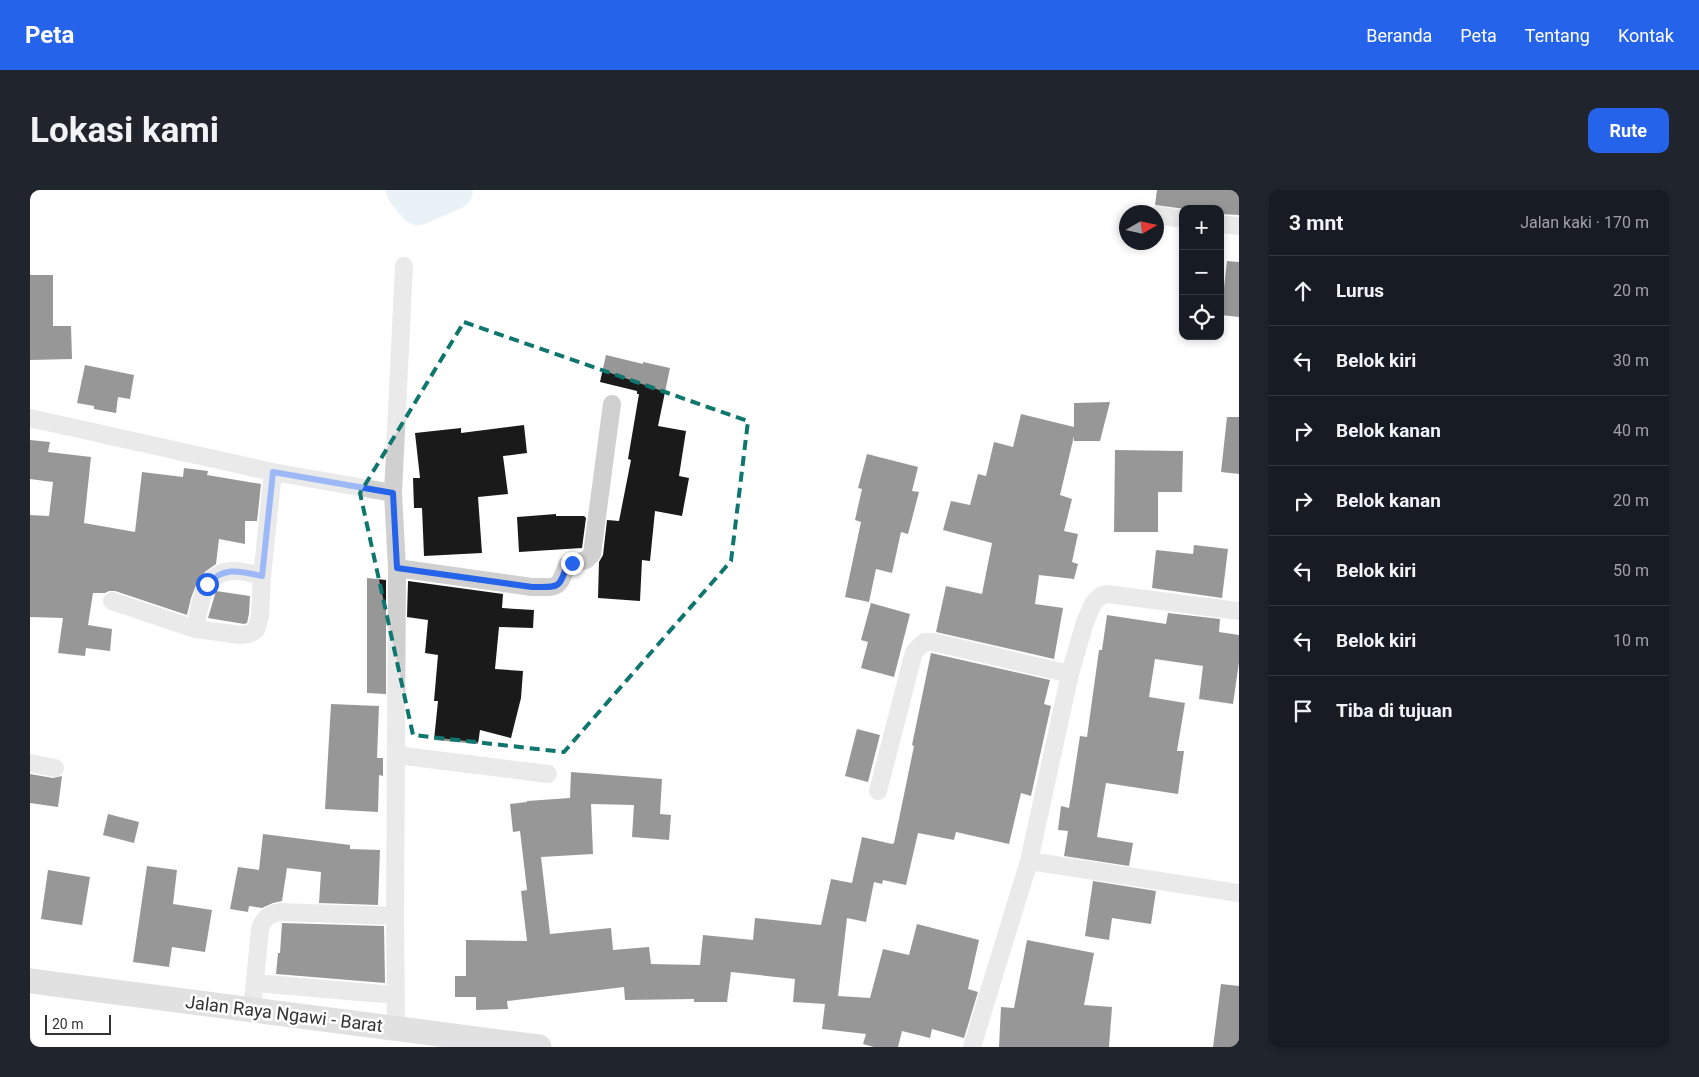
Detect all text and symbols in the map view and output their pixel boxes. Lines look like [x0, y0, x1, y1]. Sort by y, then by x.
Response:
text: Peta [25, 21, 74, 49]
text: Beranda [1366, 25, 1432, 46]
text: Peta [1460, 25, 1497, 46]
text: Tentang [1525, 25, 1590, 46]
text: Kontak [1618, 25, 1674, 46]
button: Rute [1588, 108, 1669, 153]
text: Lokasi kami [30, 110, 219, 151]
north arrow [1119, 205, 1164, 250]
map controls [1179, 205, 1224, 340]
button: + [1179, 205, 1224, 250]
text: 3 mnt [1289, 211, 1343, 235]
text: Jalan kaki · 170 m [1520, 213, 1649, 232]
button: − [1179, 250, 1224, 295]
icon: ahead [1289, 277, 1317, 305]
text: Lurus [1336, 279, 1384, 302]
text: 20 m [1613, 281, 1649, 300]
button: locate [1179, 295, 1224, 340]
icon: left [1289, 347, 1317, 375]
text: Belok kiri [1336, 349, 1416, 372]
text: 30 m [1613, 351, 1649, 370]
icon: right [1289, 417, 1317, 445]
text: Belok kanan [1336, 419, 1441, 442]
text: 40 m [1613, 421, 1649, 440]
icon: right [1289, 487, 1317, 515]
text: Belok kanan [1336, 489, 1441, 512]
text: 20 m [1613, 491, 1649, 510]
route end [561, 552, 584, 575]
icon: left [1289, 557, 1317, 585]
text: Belok kiri [1336, 559, 1416, 582]
text: 50 m [1613, 561, 1649, 580]
route start [196, 573, 219, 596]
icon: left [1289, 627, 1317, 655]
text: Belok kiri [1336, 629, 1416, 652]
text: 10 m [1613, 631, 1649, 650]
icon: arrive [1289, 697, 1317, 725]
text: Tiba di tujuan [1336, 699, 1452, 722]
street label: Jalan Raya Ngawi - Barat [184, 991, 384, 1036]
scale bar [45, 1012, 111, 1035]
text: 20 m [52, 1016, 84, 1032]

